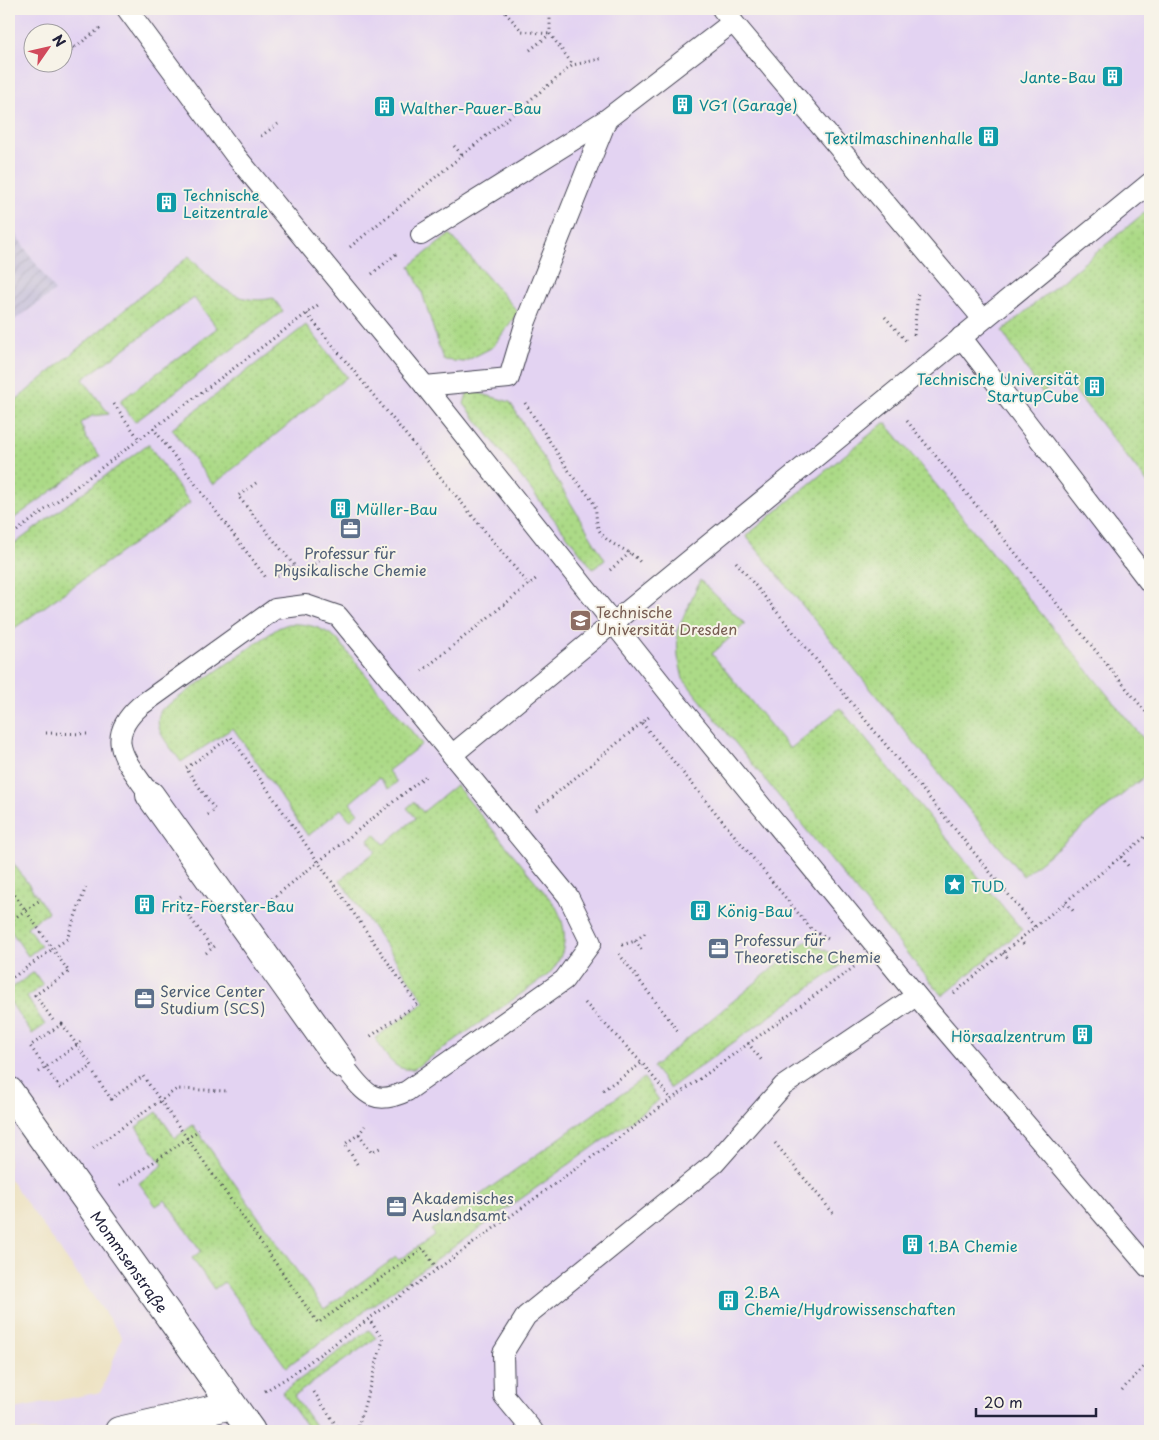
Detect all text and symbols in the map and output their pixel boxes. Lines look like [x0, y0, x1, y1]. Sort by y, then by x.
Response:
north arrow [22, 22, 72, 72]
text: N [47, 30, 71, 51]
building icon: Jante-Bau [1100, 64, 1124, 88]
place label: Jante-Bau [1020, 65, 1096, 88]
building icon: VG1 (Garage) [671, 92, 695, 116]
place label: VG1 (Garage) [699, 93, 798, 116]
building icon: Walther-Pauer-Bau [372, 95, 396, 119]
place label: Walther-Pauer-Bau [400, 96, 542, 119]
building icon: Textilmaschinenhalle [977, 125, 1001, 149]
place label: Textilmaschinenhalle [825, 126, 973, 149]
place label: Technische Leitzentrale [183, 183, 268, 223]
building icon: Technische Leitzentrale [155, 191, 179, 215]
place label: Technische Universität StartupCube [917, 367, 1079, 407]
building icon: Technische Universität StartupCube [1083, 375, 1107, 399]
building icon: Müller-Bau [328, 496, 352, 520]
place label: Müller-Bau [356, 497, 438, 520]
office icon: Professur für Physikalische Chemie [338, 517, 362, 541]
place label: Professur für Physikalische Chemie [274, 541, 426, 581]
place label: Technische Universität Dresden [596, 600, 737, 640]
school or university icon: Technische Universität Dresden [568, 608, 592, 632]
place icon: TUD [943, 873, 967, 897]
place label: TUD [971, 874, 1004, 897]
building icon: Fritz-Foerster-Bau [133, 893, 157, 917]
place label: Fritz-Foerster-Bau [161, 894, 294, 917]
building icon: König-Bau [689, 898, 713, 922]
place label: König-Bau [717, 899, 793, 922]
place label: Professur für Theoretische Chemie [734, 928, 881, 968]
office icon: Professur für Theoretische Chemie [706, 936, 730, 960]
place label: Service Center Studium (SCS) [160, 979, 265, 1019]
office icon: Service Center Studium (SCS) [132, 987, 156, 1011]
building icon: Hörsaalzentrum [1070, 1023, 1094, 1047]
place label: Hörsaalzentrum [951, 1024, 1066, 1047]
place label: Akademisches Auslandsamt [412, 1186, 514, 1226]
office icon: Akademisches Auslandsamt [384, 1194, 408, 1218]
street label: Mommsenstraße [86, 1206, 174, 1317]
building icon: 1.BA Chemie [900, 1233, 924, 1257]
place label: 1.BA Chemie [928, 1234, 1018, 1257]
place label: 2.BA Chemie/Hydrowissenschaften [744, 1280, 956, 1320]
building icon: 2.BA Chemie/Hydrowissenschaften [716, 1288, 740, 1312]
scale bar [976, 1385, 1096, 1417]
text: 20 m [984, 1390, 1023, 1413]

